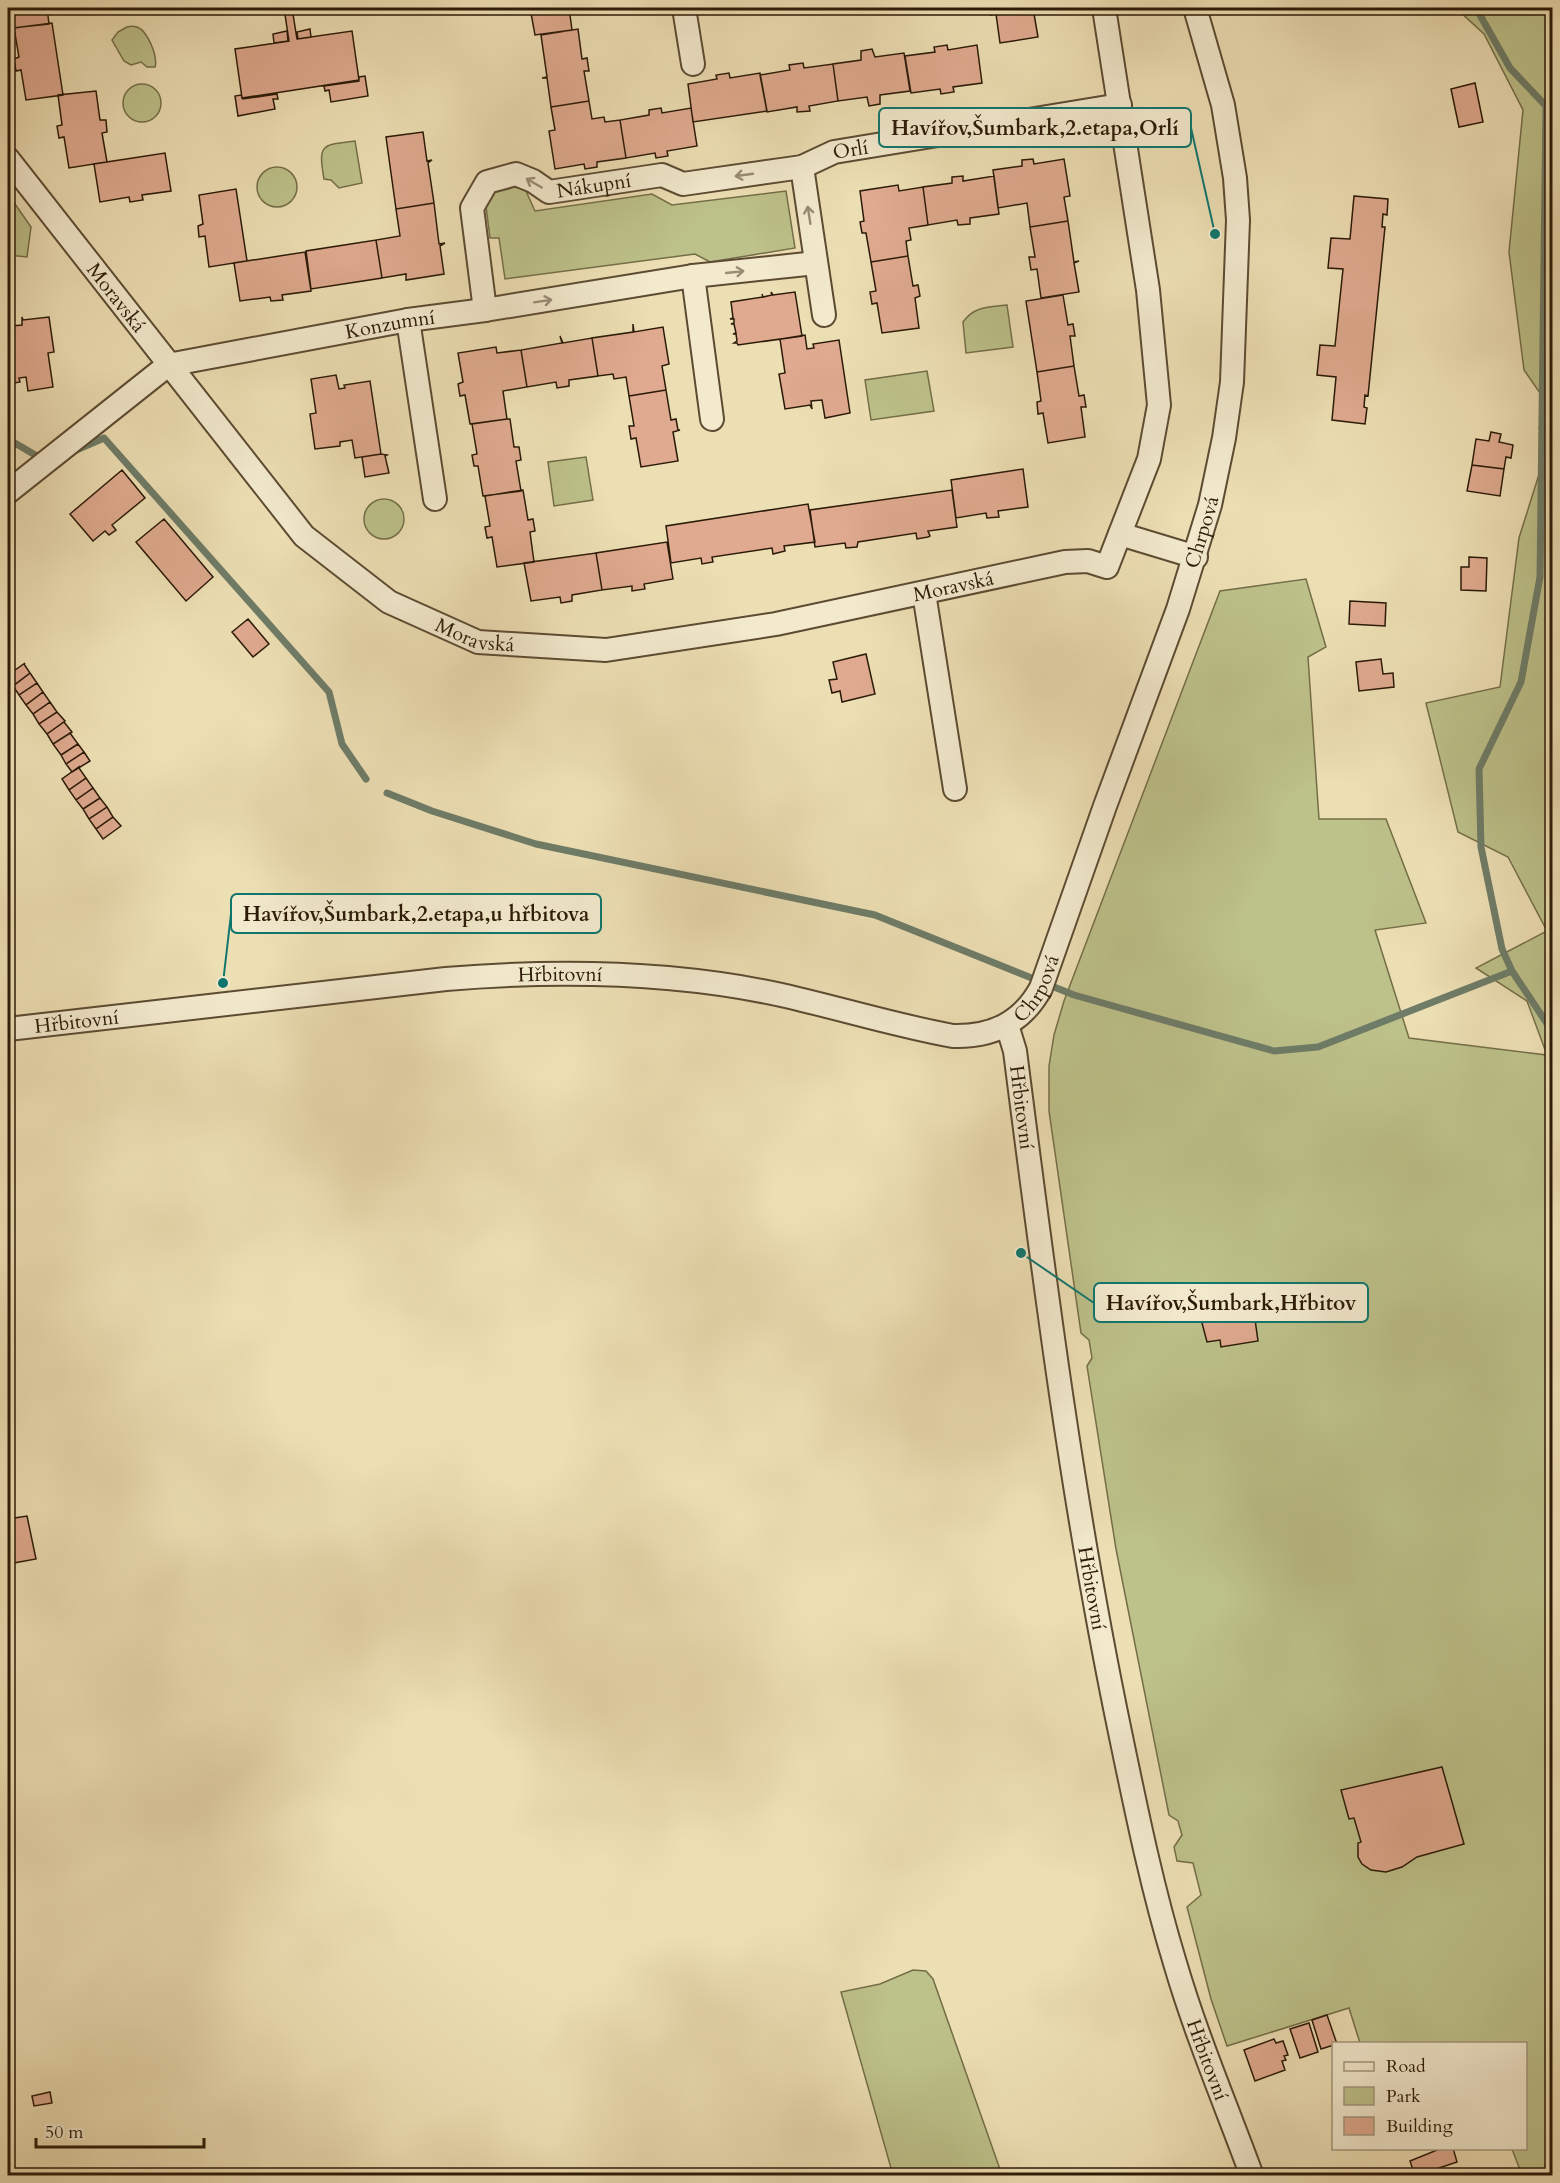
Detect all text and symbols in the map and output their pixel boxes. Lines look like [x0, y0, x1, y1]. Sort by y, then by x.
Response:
callout: Havířov,Šumbark,2.etapa,Orlí [879, 108, 1191, 147]
text: Havířov,Šumbark,2.etapa,Orlí [891, 113, 1179, 143]
street label: Orlí [831, 134, 870, 166]
street label: Nákupní [555, 167, 633, 205]
one-way arrow [734, 170, 754, 181]
one-way arrow [526, 177, 543, 189]
one-way arrow [803, 205, 814, 225]
street label: Moravská [80, 257, 152, 339]
one-way arrow [725, 266, 745, 277]
one-way arrow [532, 295, 552, 306]
street label: Konzumní [343, 304, 437, 346]
street label: Chrpová [1178, 494, 1226, 571]
street label: Moravská [911, 565, 996, 608]
street label: Moravská [431, 612, 515, 658]
callout: Havířov,Šumbark,2.etapa,u hřbitova [231, 894, 601, 933]
text: Havířov,Šumbark,2.etapa,u hřbitova [243, 899, 590, 929]
street label: Chrpová [1007, 951, 1066, 1029]
street label: Hřbitovní [517, 961, 603, 989]
street label: Hřbitovní [33, 1003, 121, 1040]
street label: Hřbitovní [1003, 1064, 1041, 1151]
callout: Havířov,Šumbark,Hřbitov [1094, 1283, 1368, 1322]
text: Havířov,Šumbark,Hřbitov [1106, 1288, 1357, 1318]
street label: Hřbitovní [1071, 1544, 1113, 1633]
street label: Hřbitovní [1180, 2015, 1235, 2105]
legend [1332, 2042, 1527, 2150]
text: Road [1386, 2054, 1426, 2079]
text: Park [1386, 2084, 1421, 2109]
scale bar [36, 2111, 204, 2149]
text: Building [1386, 2114, 1454, 2139]
text: 50 m [45, 2120, 84, 2145]

